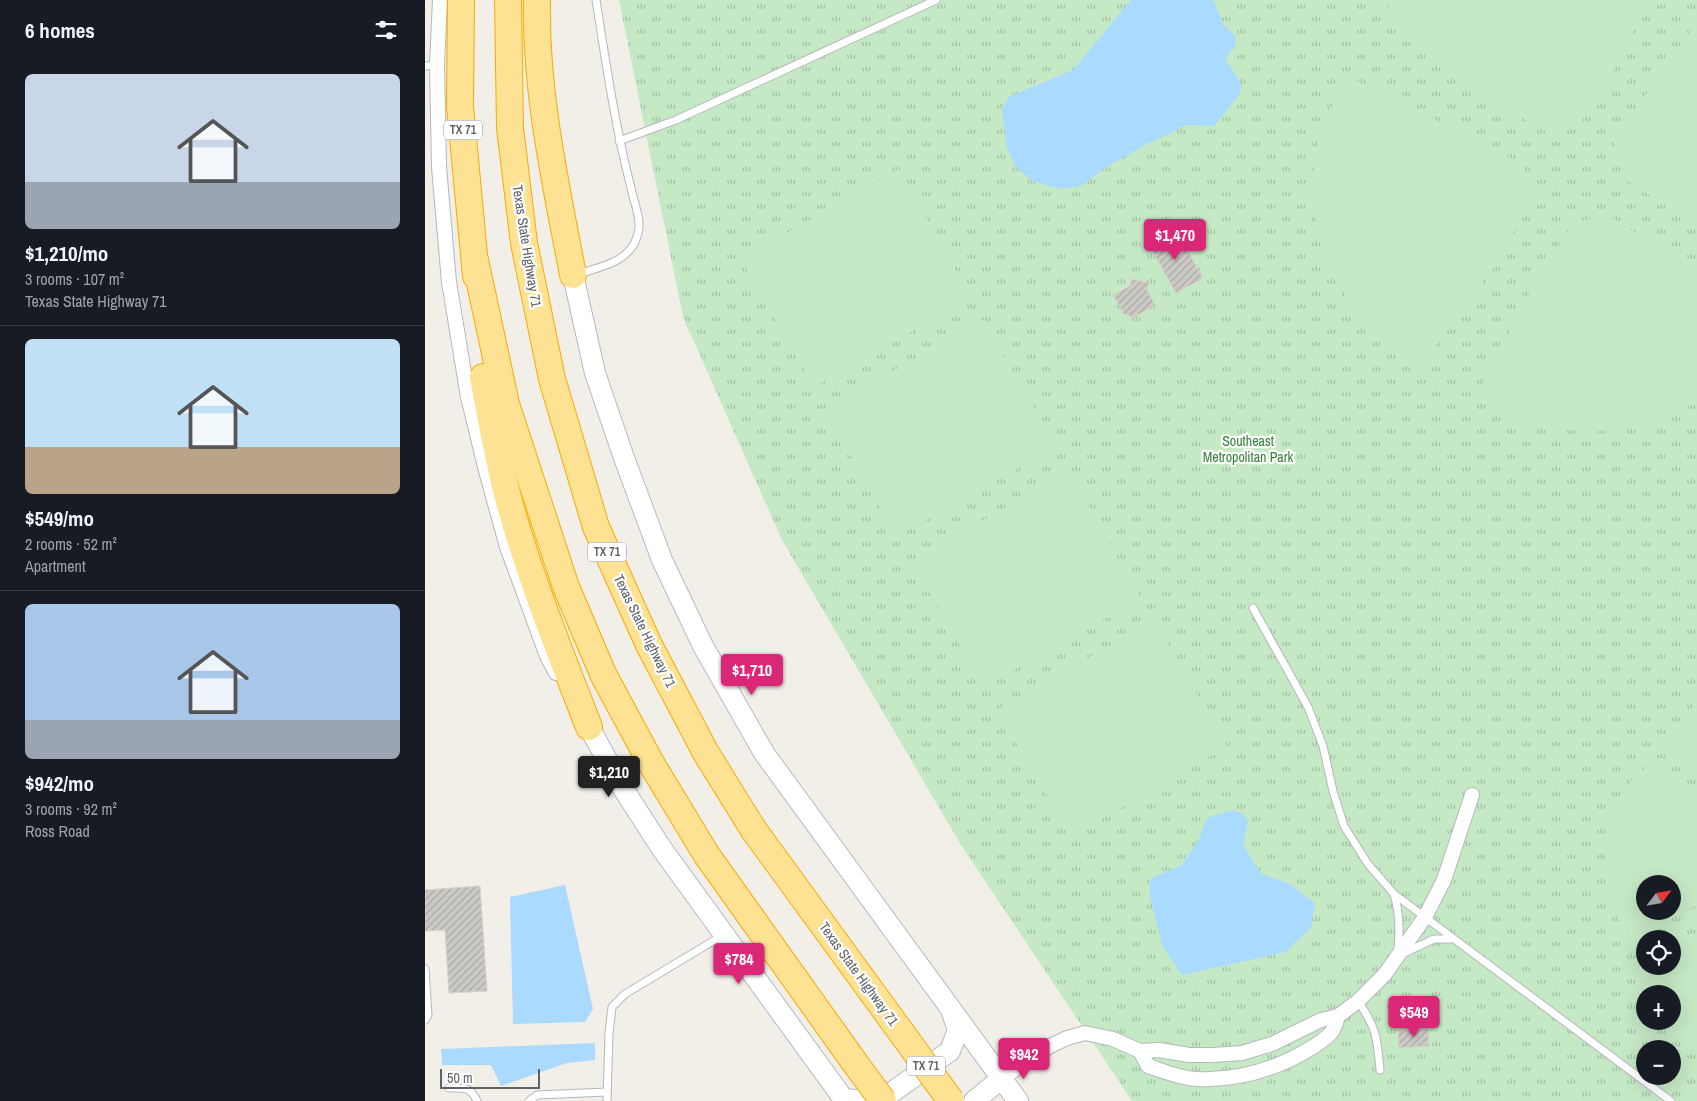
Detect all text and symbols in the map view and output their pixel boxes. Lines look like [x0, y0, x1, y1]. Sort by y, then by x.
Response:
text: 6 homes [25, 16, 95, 45]
icon: filters [372, 16, 400, 44]
icon: home [168, 106, 258, 196]
road number: TX 71 [444, 120, 482, 140]
street label: Texas State Highway 71 [508, 183, 546, 309]
pin: $1,470 [1134, 218, 1216, 261]
text: $1,470 [1155, 224, 1195, 246]
text: $1,210/mo [25, 239, 108, 268]
text: 3 rooms · 107 m² [25, 268, 124, 290]
text: Texas State Highway 71 [25, 290, 167, 312]
icon: home [168, 372, 258, 462]
park label: Southeast Metropolitan Park [1203, 432, 1294, 466]
text: $549/mo [25, 504, 94, 533]
text: 2 rooms · 52 m² [25, 533, 117, 555]
road number: TX 71 [588, 542, 626, 562]
text: Apartment [25, 555, 86, 577]
street label: Texas State Highway 71 [610, 571, 680, 691]
icon: home [168, 637, 258, 727]
pin: $1,710 [711, 654, 793, 696]
text: $1,710 [732, 659, 772, 681]
pin: $1,210 [568, 756, 650, 798]
text: $1,210 [589, 761, 629, 783]
text: $942/mo [25, 769, 94, 798]
text: 3 rooms · 92 m² [25, 798, 117, 820]
text: Ross Road [25, 820, 90, 842]
north arrow [1636, 875, 1681, 920]
map controls [1636, 875, 1681, 1085]
street label: Texas State Highway 71 [815, 919, 903, 1030]
button: locate [1636, 930, 1681, 975]
pin: $784 [709, 942, 769, 985]
text: $784 [724, 948, 754, 970]
button: + [1636, 985, 1681, 1030]
pin: $549 [1384, 996, 1444, 1038]
text: $549 [1399, 1001, 1429, 1023]
pin: $942 [994, 1038, 1054, 1080]
button: − [1636, 1040, 1681, 1085]
text: $942 [1009, 1043, 1039, 1065]
road number: TX 71 [907, 1056, 945, 1076]
scale bar [440, 1066, 540, 1089]
text: 50 m [447, 1069, 473, 1087]

